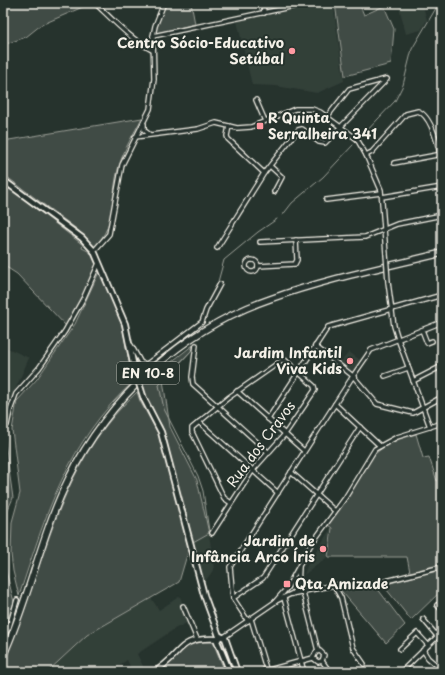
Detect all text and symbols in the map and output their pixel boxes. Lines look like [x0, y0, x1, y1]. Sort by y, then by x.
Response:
place label: Centro Sócio-Educativo Setúbal [117, 32, 284, 69]
marker: Centro Sócio-Educativo Setúbal [287, 46, 297, 56]
place label: R Quinta Serralheira 341 [268, 107, 377, 144]
marker: R Quinta Serralheira 341 [255, 121, 265, 131]
place label: Jardim Infantil Viva Kids [234, 342, 342, 379]
marker: Jardim Infantil Viva Kids [345, 356, 355, 366]
road number: EN 10-8 [117, 362, 179, 384]
street label: Rua dos Cravos [221, 396, 300, 491]
place label: Jardim de Infância Arco Íris [191, 530, 315, 567]
marker: Jardim de Infância Arco Íris [318, 544, 328, 554]
place label: Qta Amizade [295, 573, 389, 594]
marker: Qta Amizade [282, 579, 292, 589]

